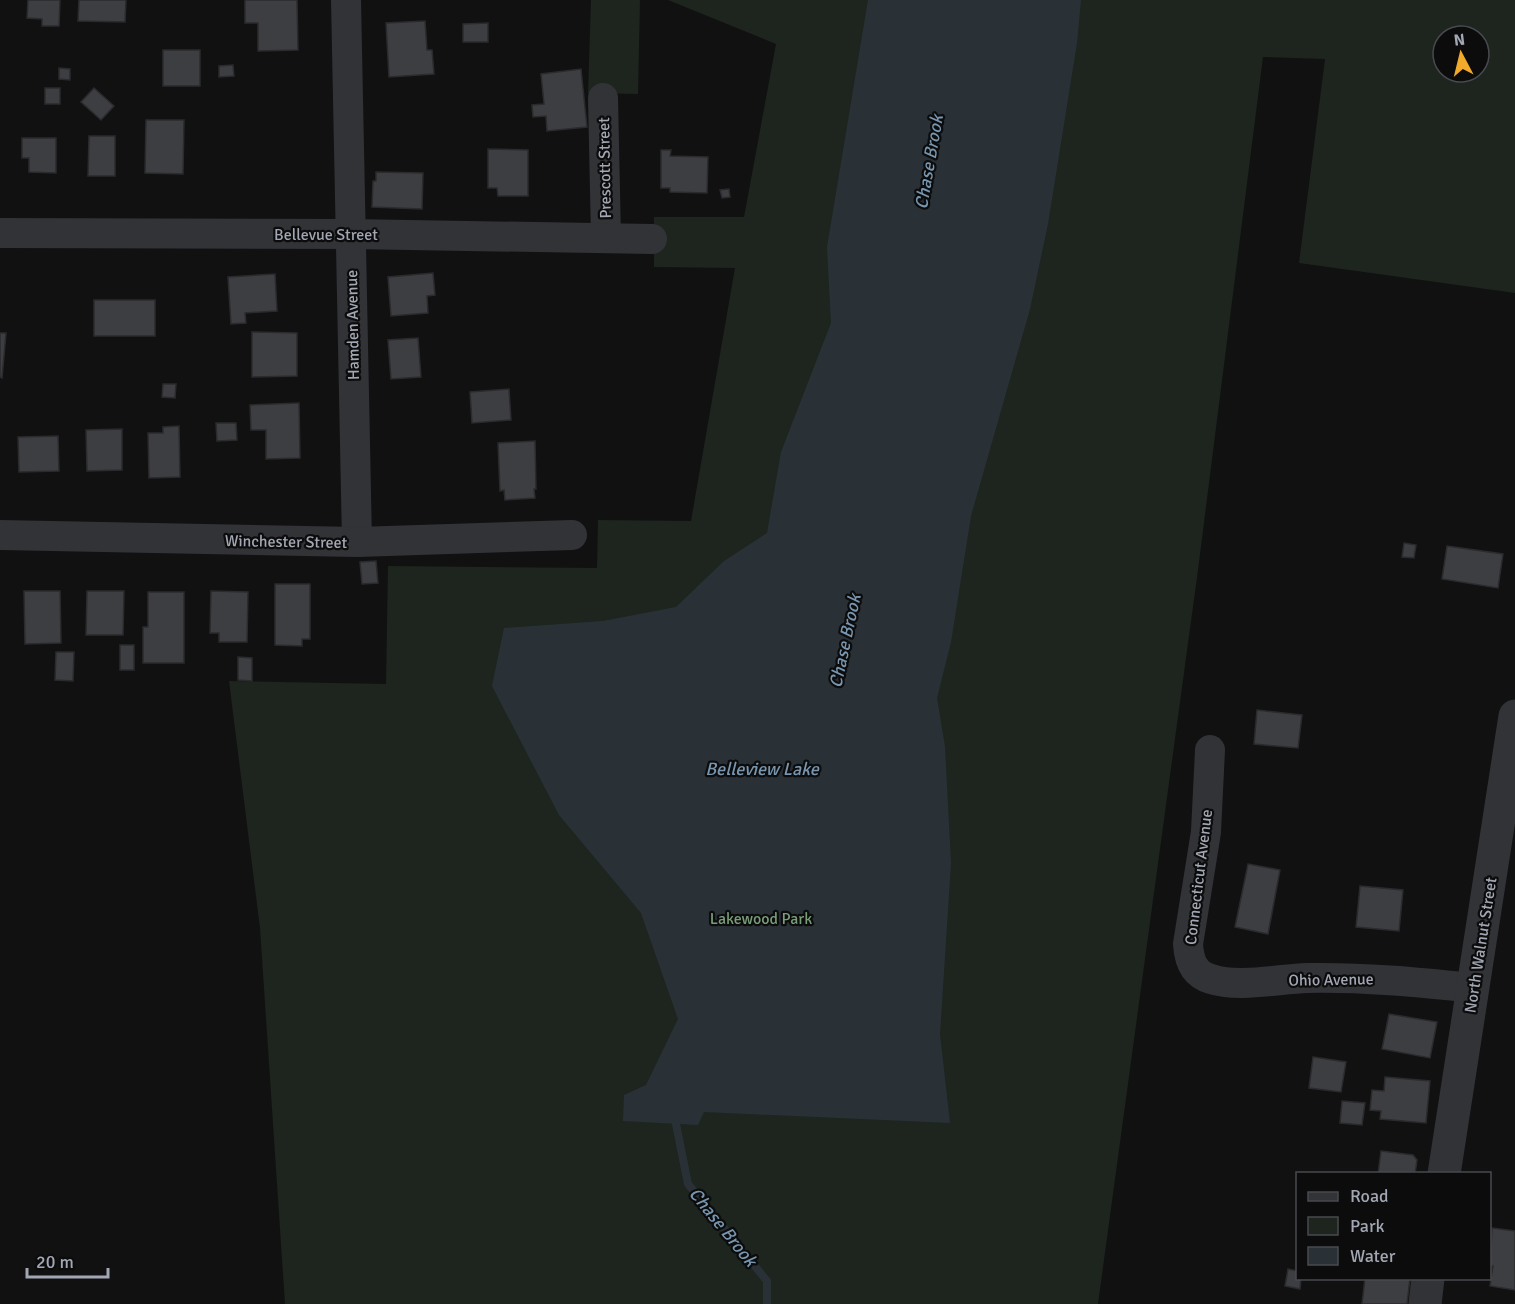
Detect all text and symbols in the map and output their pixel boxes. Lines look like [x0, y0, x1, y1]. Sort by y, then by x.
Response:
north arrow [1431, 24, 1491, 84]
text: N [1453, 30, 1466, 51]
water label: Chase Brook [910, 111, 948, 211]
street label: Prescott Street [594, 117, 616, 219]
street label: Bellevue Street [274, 225, 378, 245]
street label: Hamden Avenue [342, 270, 364, 380]
street label: Winchester Street [225, 531, 348, 553]
water label: Chase Brook [824, 590, 866, 690]
water label: Belleview Lake [705, 758, 820, 780]
street label: Connecticut Avenue [1181, 808, 1217, 946]
street label: North Walnut Street [1460, 875, 1502, 1015]
park label: Lakewood Park [710, 909, 812, 929]
street label: Ohio Avenue [1288, 969, 1374, 991]
legend [1296, 1172, 1491, 1280]
water label: Chase Brook [684, 1183, 763, 1272]
text: Road [1350, 1185, 1389, 1207]
text: Park [1350, 1215, 1385, 1237]
scale bar [27, 1241, 108, 1279]
text: Water [1350, 1245, 1396, 1267]
text: 20 m [36, 1251, 74, 1273]

